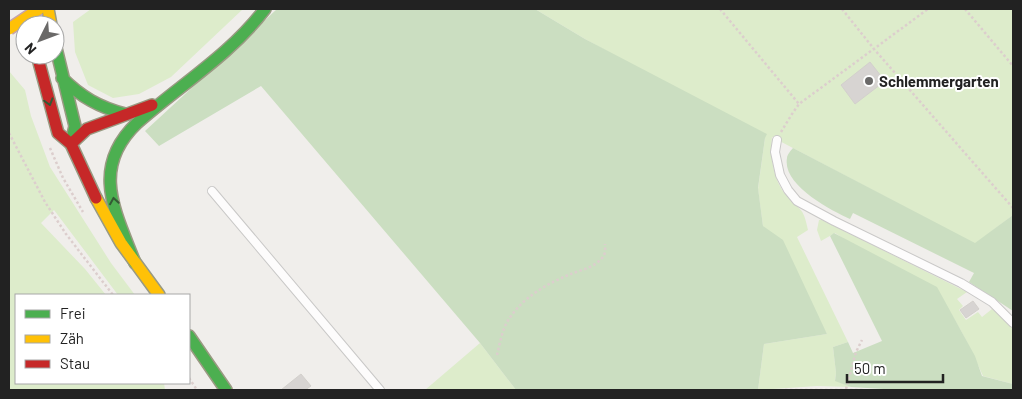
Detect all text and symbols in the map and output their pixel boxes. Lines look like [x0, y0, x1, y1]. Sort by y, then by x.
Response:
north arrow [15, 15, 65, 65]
text: N [21, 40, 39, 58]
place label: Schlemmergarten [879, 72, 999, 90]
marker: Schlemmergarten [863, 75, 875, 87]
one-way arrow [43, 98, 53, 106]
one-way arrow [109, 196, 119, 205]
legend [15, 294, 190, 384]
text: Frei [60, 304, 86, 322]
text: Zäh [60, 329, 84, 347]
scale bar [847, 352, 943, 384]
text: Stau [60, 354, 90, 372]
text: 50 m [854, 359, 886, 377]

